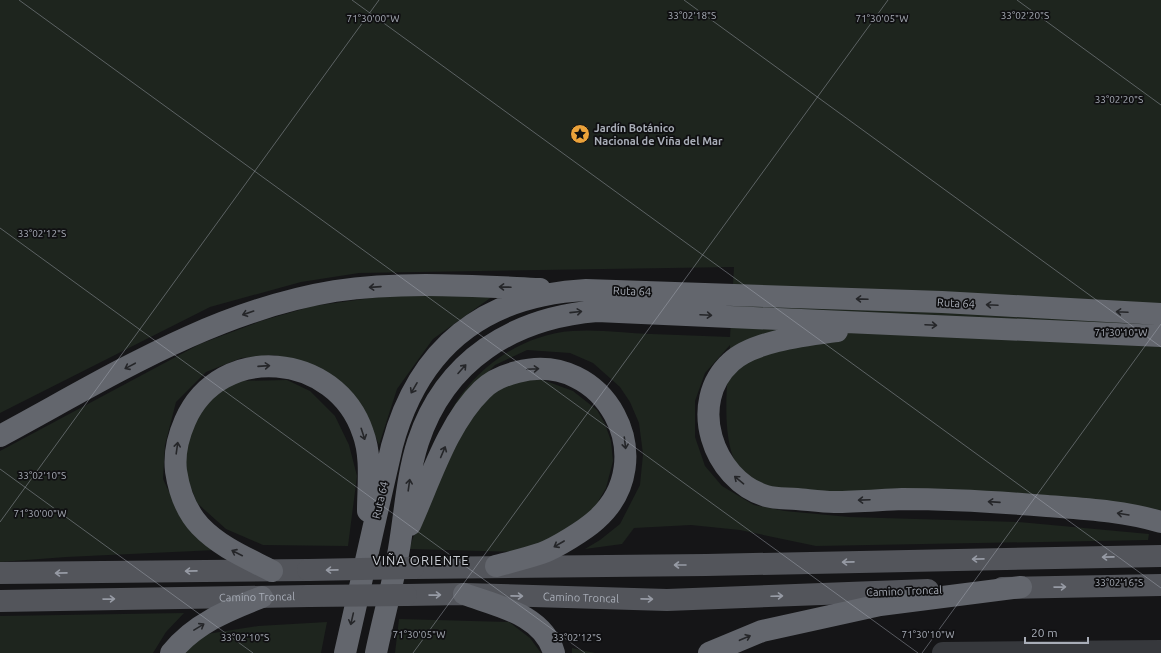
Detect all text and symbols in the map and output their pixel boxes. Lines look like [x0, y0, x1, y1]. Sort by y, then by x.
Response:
text: 33°02'18"S [668, 10, 716, 21]
text: 33°02'20"S [1001, 10, 1049, 21]
text: 71°30'00"W [347, 13, 399, 24]
text: 71°30'05"W [856, 13, 908, 24]
text: 33°02'20"S [1095, 94, 1143, 105]
place label: Jardín Botánico Nacional de Viña del Mar [594, 122, 723, 147]
place icon: Jardín Botánico Nacional de Viña del Mar [569, 123, 591, 145]
text: 33°02'12"S [18, 228, 66, 239]
one-way arrow [369, 283, 382, 290]
one-way arrow [499, 284, 512, 291]
street label: Ruta 64 [613, 284, 651, 298]
one-way arrow [856, 295, 869, 303]
street label: Ruta 64 [937, 296, 975, 310]
one-way arrow [986, 301, 999, 309]
one-way arrow [1116, 308, 1129, 315]
one-way arrow [242, 309, 254, 317]
one-way arrow [569, 309, 582, 316]
one-way arrow [699, 312, 712, 319]
one-way arrow [924, 322, 937, 329]
text: 71°30'10"W [1095, 327, 1147, 338]
one-way arrow [124, 363, 136, 371]
one-way arrow [257, 363, 270, 370]
one-way arrow [457, 364, 467, 374]
one-way arrow [526, 365, 539, 372]
one-way arrow [410, 381, 418, 393]
one-way arrow [360, 427, 367, 440]
one-way arrow [621, 436, 628, 449]
one-way arrow [173, 442, 181, 455]
one-way arrow [439, 446, 447, 458]
text: 33°02'10"S [18, 470, 66, 481]
one-way arrow [733, 476, 744, 485]
one-way arrow [405, 479, 413, 492]
street label: Ruta 64 [370, 480, 390, 520]
one-way arrow [858, 497, 871, 504]
one-way arrow [988, 498, 1001, 505]
text: 71°30'00"W [14, 508, 66, 519]
one-way arrow [1117, 510, 1130, 518]
one-way arrow [553, 540, 565, 548]
one-way arrow [231, 549, 243, 557]
district label: VIÑA ORIENTE [373, 553, 469, 567]
one-way arrow [1102, 553, 1115, 561]
one-way arrow [972, 556, 985, 563]
one-way arrow [842, 558, 855, 566]
one-way arrow [674, 561, 687, 569]
one-way arrow [326, 566, 339, 573]
one-way arrow [185, 567, 198, 575]
one-way arrow [55, 569, 68, 577]
text: 33°02'16"S [1095, 577, 1143, 588]
one-way arrow [1053, 583, 1066, 590]
street label: Camino Troncal [866, 584, 942, 598]
street label: Camino Troncal [219, 590, 295, 603]
street label: Camino Troncal [543, 590, 619, 605]
one-way arrow [428, 591, 441, 599]
one-way arrow [510, 592, 523, 599]
one-way arrow [770, 592, 783, 600]
one-way arrow [102, 595, 115, 603]
one-way arrow [640, 595, 653, 603]
one-way arrow [348, 612, 356, 625]
scale bar [1025, 619, 1088, 645]
one-way arrow [193, 623, 204, 631]
text: 20 m [1031, 626, 1058, 639]
text: 71°30'05"W [393, 629, 445, 640]
text: 71°30'10"W [902, 629, 954, 640]
text: 33°02'10"S [221, 632, 269, 643]
text: 33°02'12"S [553, 632, 601, 643]
one-way arrow [739, 634, 751, 641]

